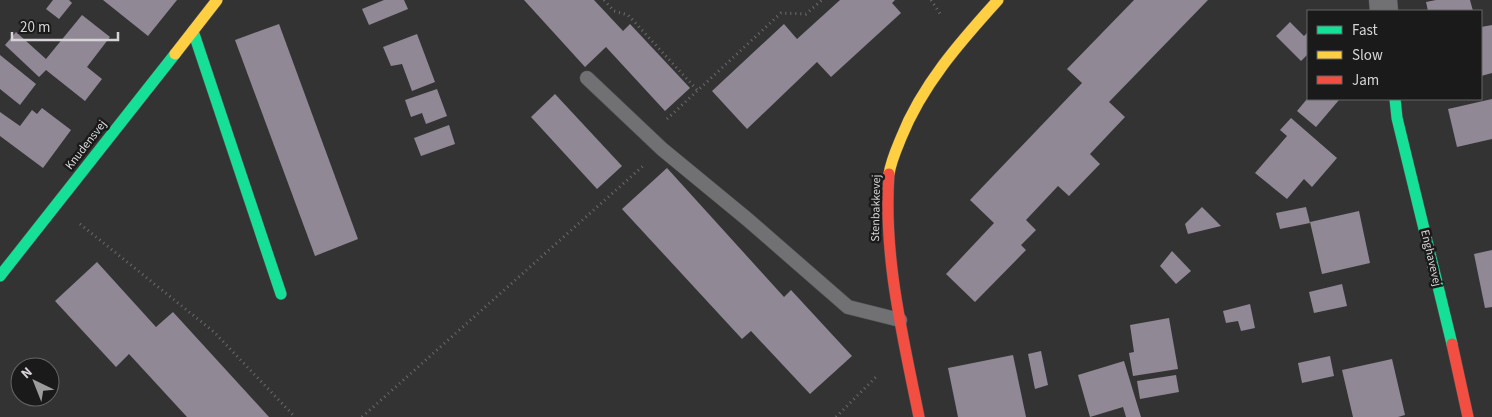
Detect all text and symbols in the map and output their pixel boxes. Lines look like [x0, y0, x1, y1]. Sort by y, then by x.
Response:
scale bar [12, 10, 119, 42]
legend [1307, 10, 1482, 100]
text: 20 m [20, 17, 50, 38]
text: Fast [1352, 20, 1378, 41]
text: Slow [1352, 45, 1383, 66]
text: Jam [1352, 70, 1379, 91]
street label: Knudensvej [61, 117, 111, 173]
street label: Stenbakkevej [867, 174, 885, 242]
street label: Enghavevej [1416, 228, 1446, 288]
north arrow [10, 357, 60, 407]
text: N [17, 363, 37, 384]

